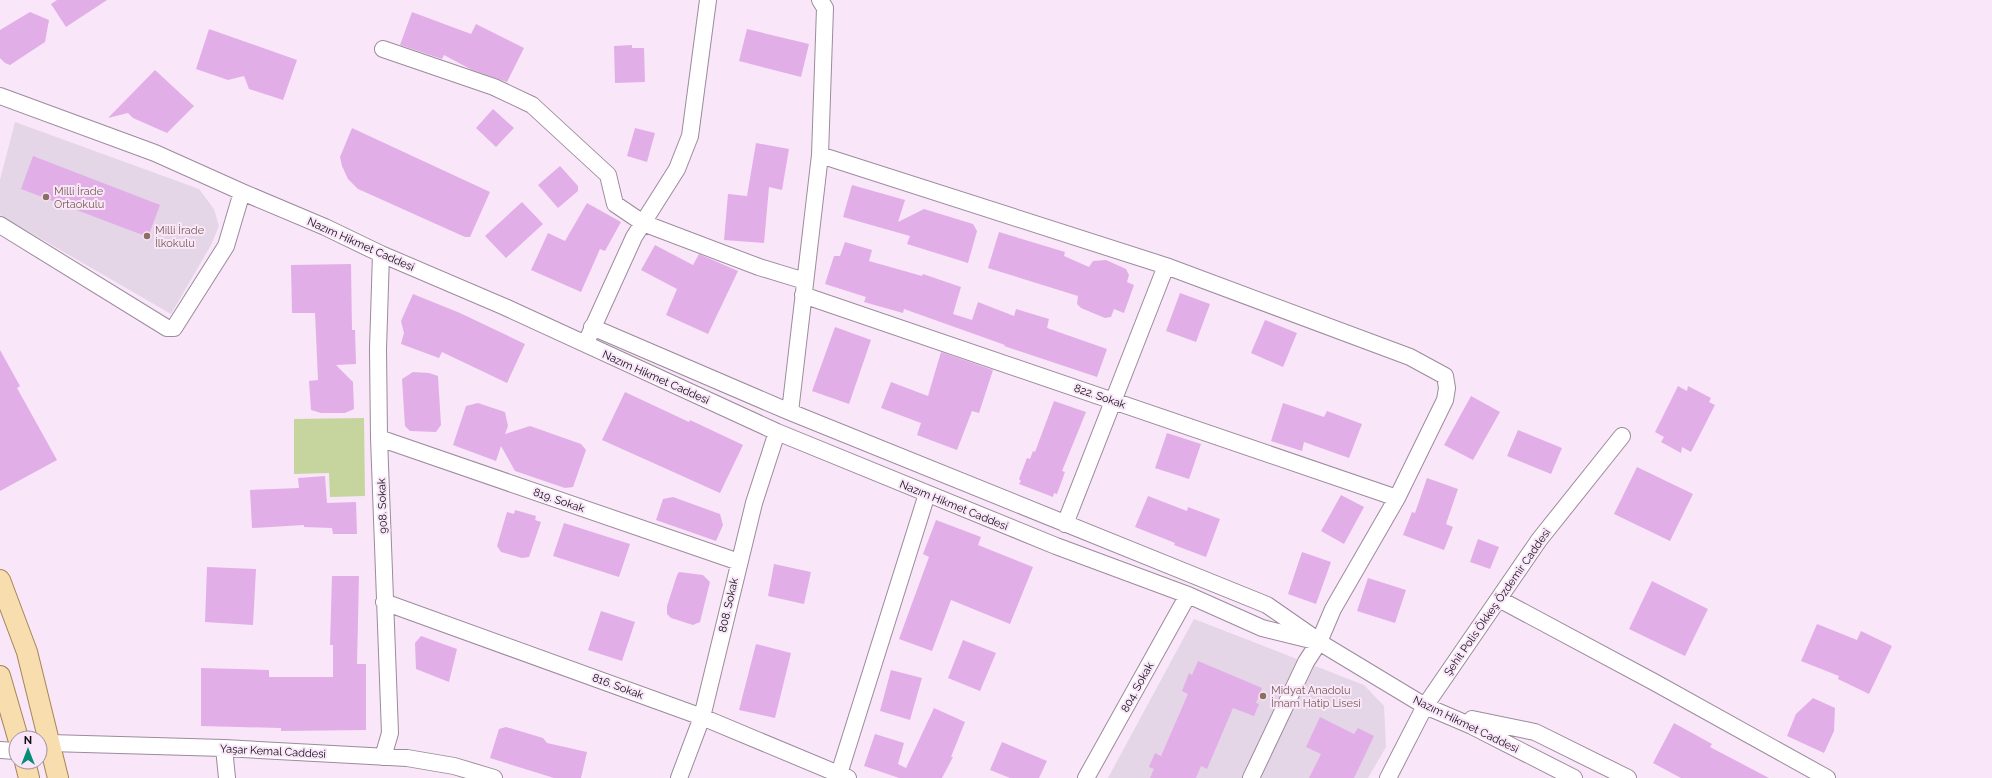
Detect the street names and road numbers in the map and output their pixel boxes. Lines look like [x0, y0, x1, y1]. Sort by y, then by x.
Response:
street label: Nazım Hikmet Caddesi [305, 215, 416, 274]
street label: Nazım Hikmet Caddesi [600, 348, 711, 407]
street label: 822. Sokak [1072, 382, 1128, 411]
street label: 908. Sokak [375, 478, 390, 534]
street label: Nazım Hikmet Caddesi [898, 478, 1010, 533]
street label: 819. Sokak [531, 486, 586, 515]
street label: Şehit Polis Ökkeş Özdemir Caddesi [1441, 526, 1553, 678]
street label: 808. Sokak [716, 576, 741, 634]
street label: 804. Sokak [1118, 660, 1157, 714]
street label: 816. Sokak [590, 671, 645, 702]
street label: Nazım Hikmet Caddesi [1411, 693, 1521, 756]
street label: Yaşar Kemal Caddesi [220, 742, 326, 761]

